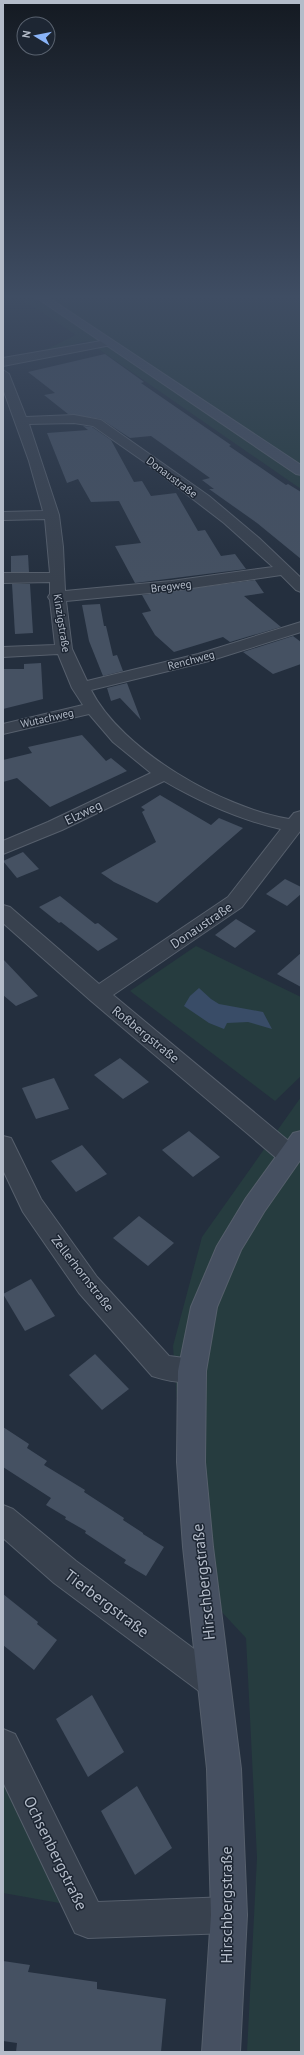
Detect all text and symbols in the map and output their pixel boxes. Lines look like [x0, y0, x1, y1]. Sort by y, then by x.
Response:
north arrow [16, 16, 56, 56]
text: N [19, 29, 34, 39]
street label: Donaustraße [144, 453, 201, 501]
street label: Bregweg [150, 577, 192, 595]
street label: Kinzigstraße [50, 593, 74, 654]
street label: Renchweg [166, 647, 216, 673]
street label: Wutachweg [19, 705, 75, 731]
street label: Elzweg [62, 796, 105, 829]
street label: Donaustraße [167, 898, 236, 952]
street label: Roßbergstraße [109, 1002, 183, 1067]
street label: Zellerhornstraße [47, 1232, 118, 1315]
street label: Hirschbergstraße [187, 1523, 219, 1641]
street label: Tierbergstraße [61, 1565, 153, 1641]
street label: Ochsenbergstraße [20, 1793, 92, 1913]
street label: Hirschbergstraße [216, 1846, 236, 1964]

